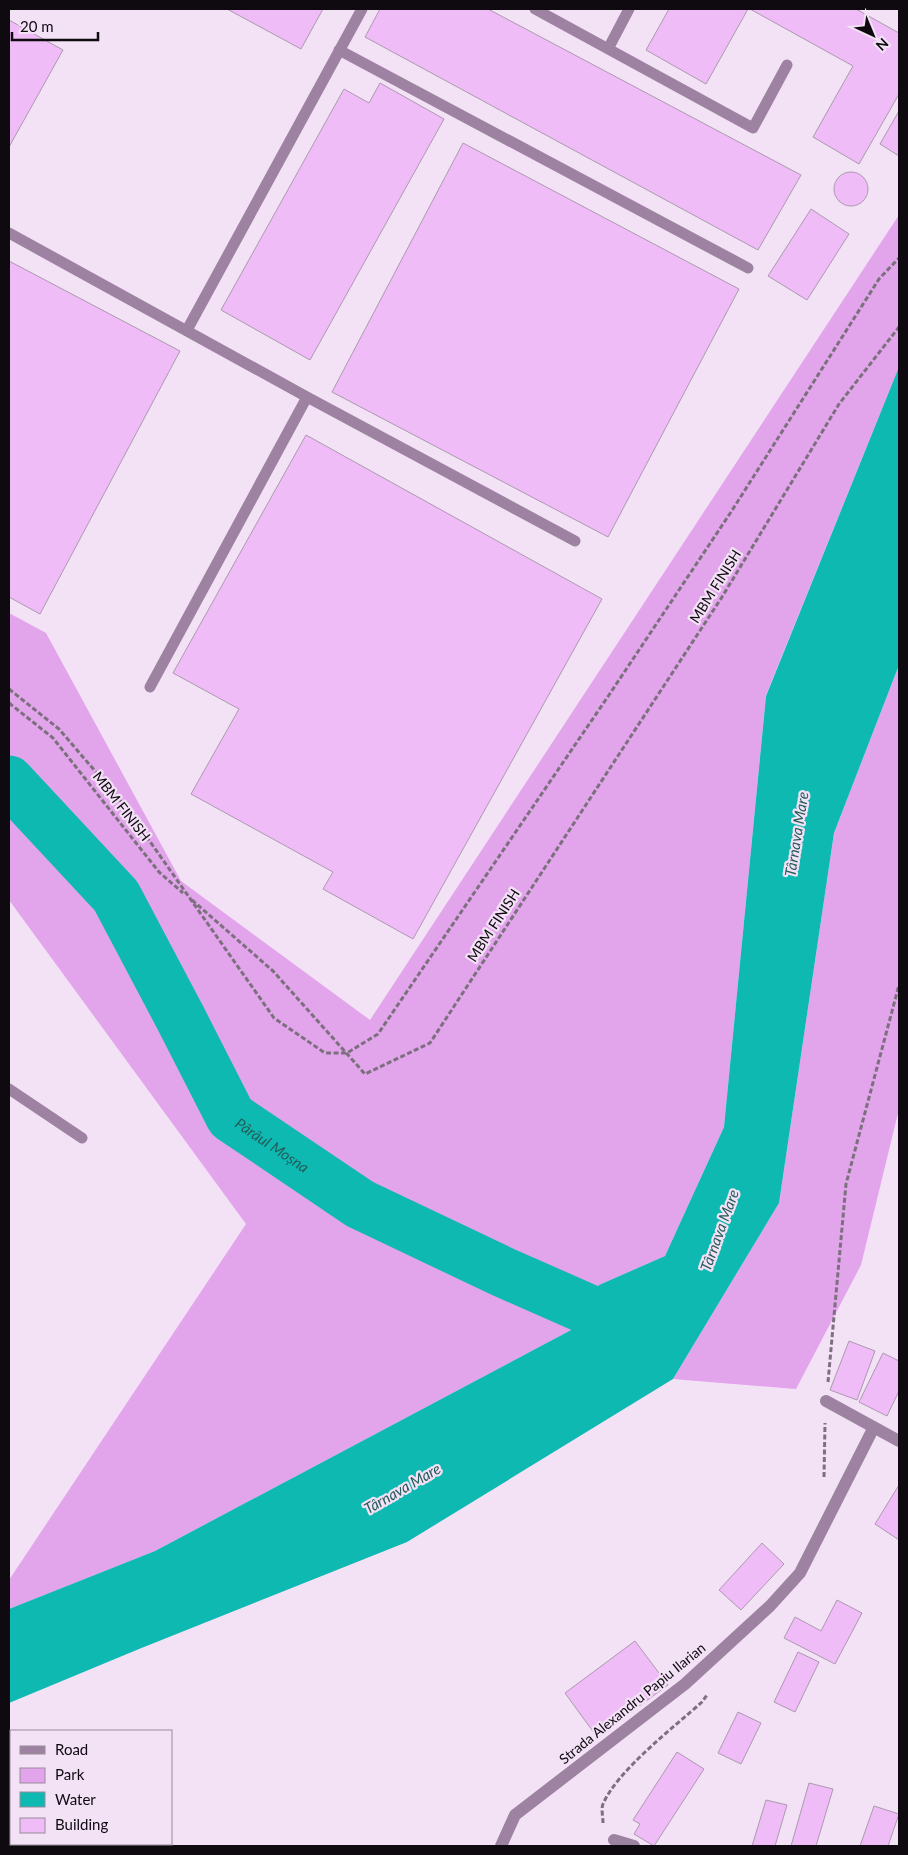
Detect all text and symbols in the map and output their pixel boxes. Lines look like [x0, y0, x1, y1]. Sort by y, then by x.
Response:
scale bar [12, 10, 99, 42]
north arrow [848, 10, 898, 60]
text: 20 m [20, 17, 54, 35]
text: N [873, 35, 892, 55]
street label: MBM FINISH [686, 546, 744, 626]
street label: MBM FINISH [90, 768, 154, 844]
water label: Târnava Mare [780, 790, 812, 878]
street label: MBM FINISH [463, 885, 523, 965]
water label: Pârâul Moșna [232, 1114, 313, 1176]
water label: Târnava Mare [696, 1187, 742, 1273]
water label: Târnava Mare [361, 1459, 443, 1517]
street label: Strada Alexandru Papiu Ilarian [555, 1639, 709, 1767]
legend [10, 1730, 172, 1845]
text: Road [55, 1740, 88, 1758]
text: Park [55, 1765, 85, 1783]
text: Water [55, 1790, 96, 1808]
text: Building [55, 1815, 108, 1833]

